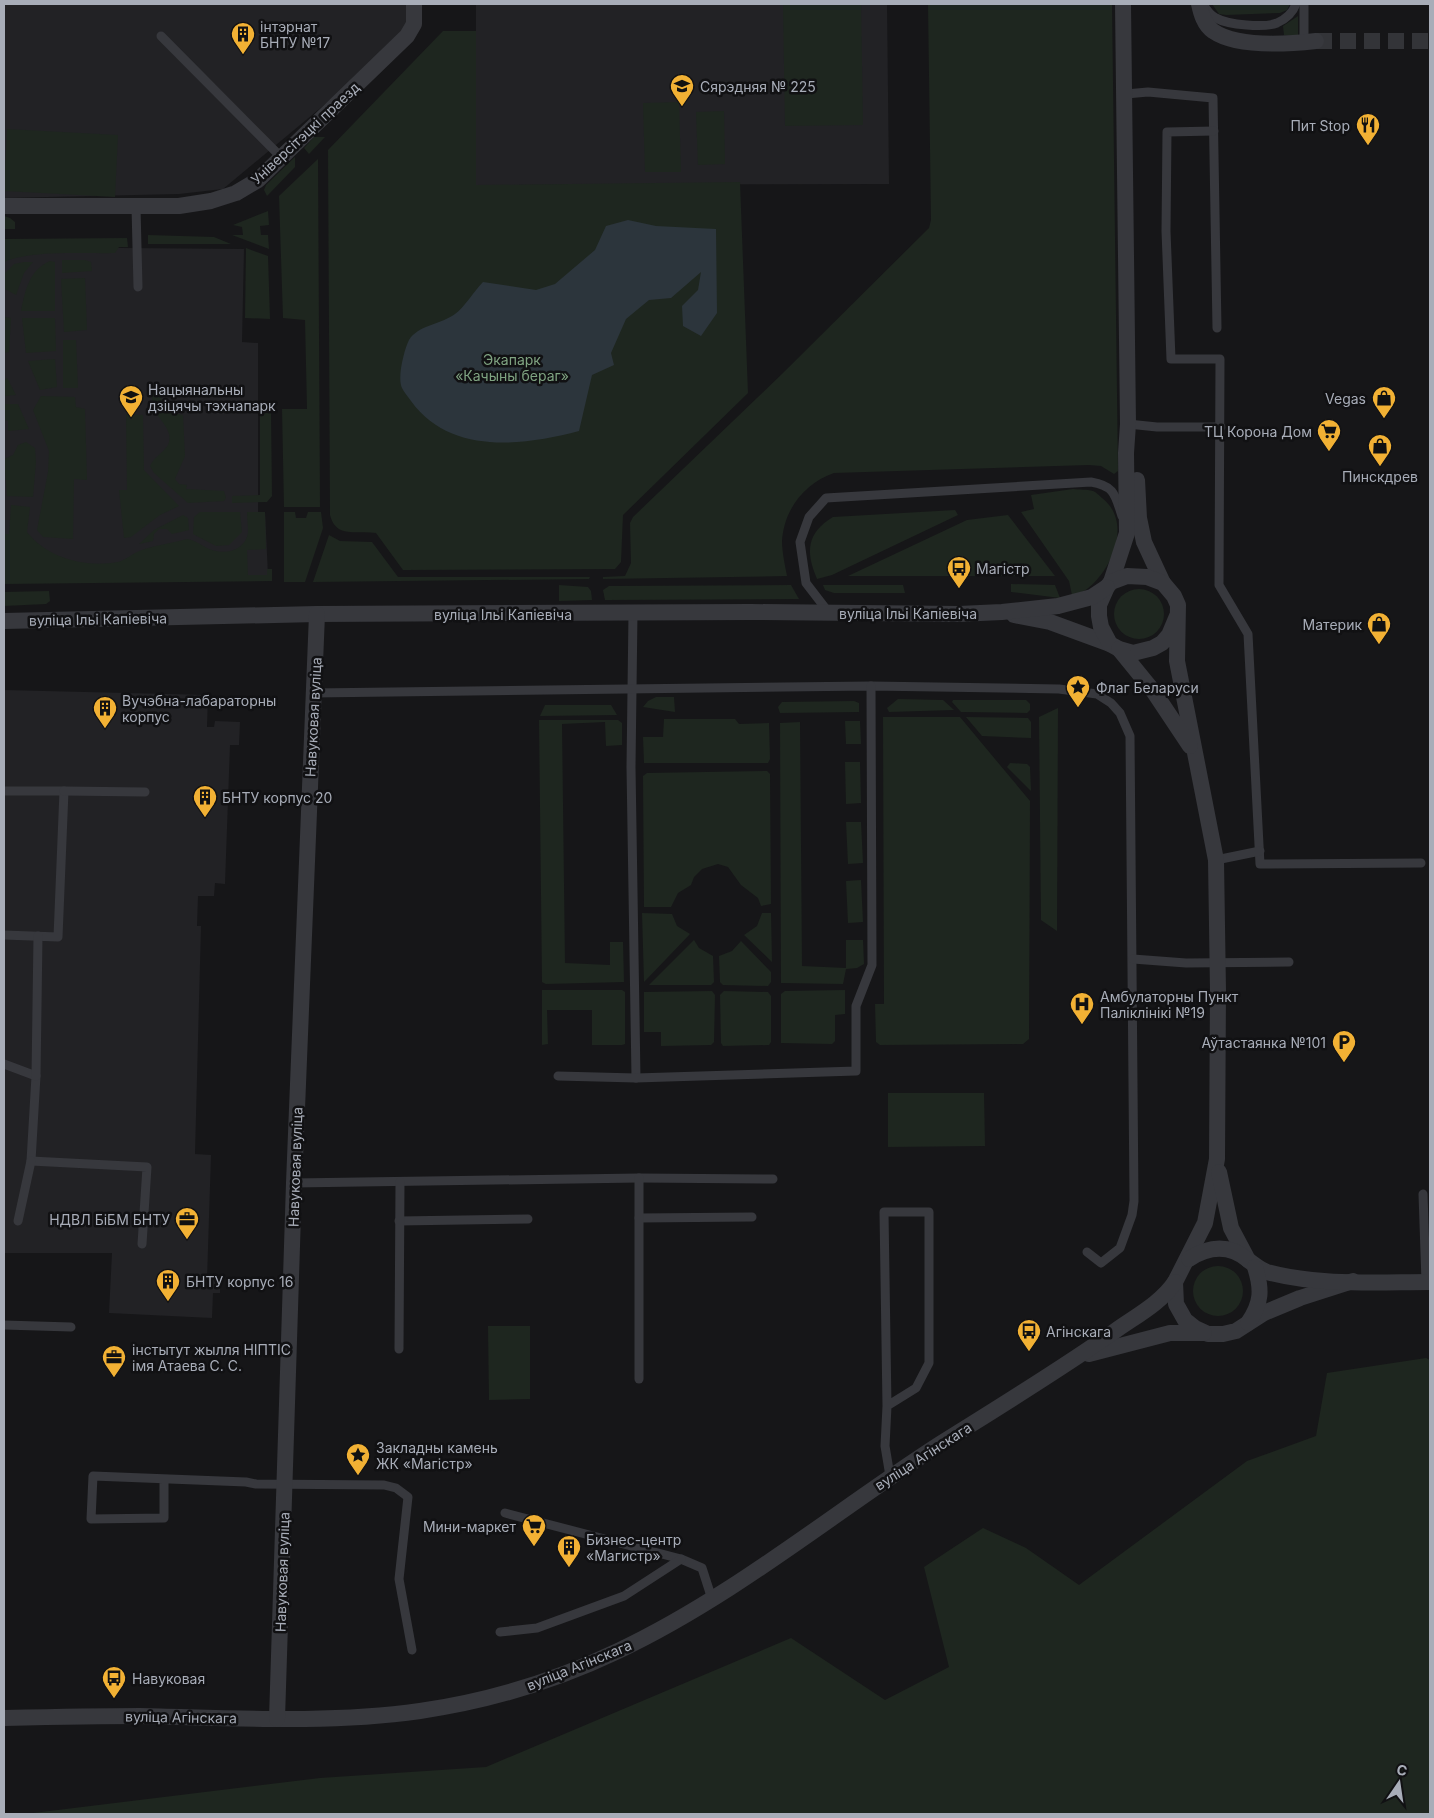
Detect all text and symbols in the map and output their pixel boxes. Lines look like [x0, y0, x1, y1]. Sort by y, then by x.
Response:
place label: інтэрнат БНТУ №17 [260, 18, 330, 51]
building icon: інтэрнат БНТУ №17 [230, 21, 256, 55]
school or university icon: Сярэдняя № 225 [669, 73, 695, 107]
street label: Універсітэцкі праезд [247, 78, 363, 188]
place label: Сярэдняя № 225 [700, 78, 816, 95]
restaurant icon: Пит Stop [1355, 112, 1381, 146]
place label: Пит Stop [1290, 117, 1350, 134]
park label: Экапарк «Качыны бераг» [455, 351, 569, 384]
place label: Нацыянальны дзіцячы тэхнапарк [148, 381, 276, 414]
school or university icon: Нацыянальны дзіцячы тэхнапарк [118, 384, 144, 418]
shop icon: Vegas [1371, 385, 1397, 419]
place label: Vegas [1325, 390, 1366, 407]
supermarket icon: ТЦ Корона Дом [1316, 418, 1342, 452]
place label: ТЦ Корона Дом [1204, 423, 1312, 440]
shop icon: Пинскдрев [1367, 433, 1393, 467]
place label: Пинскдрев [1342, 468, 1418, 485]
bus stop icon: Магістр [946, 555, 972, 589]
place label: Магістр [976, 560, 1030, 577]
street label: вуліца Ільі Капіевіча [839, 605, 977, 622]
street label: вуліца Ільі Капіевіча [434, 606, 572, 623]
street label: вуліца Ільі Капіевіча [29, 609, 167, 629]
shop icon: Материк [1366, 611, 1392, 645]
place label: Материк [1303, 616, 1362, 633]
street label: Навуковая вуліца [301, 657, 325, 777]
place icon: Флаг Беларуси [1065, 674, 1091, 708]
place label: Флаг Беларуси [1096, 679, 1199, 696]
place label: Вучэбна-лабараторны корпус [122, 692, 276, 725]
building icon: Вучэбна-лабараторны корпус [92, 695, 118, 729]
building icon: БНТУ корпус 20 [192, 784, 218, 818]
place label: БНТУ корпус 20 [222, 789, 332, 806]
place label: Амбулаторны Пункт Паліклінікі №19 [1100, 988, 1239, 1021]
hospital icon: Амбулаторны Пункт Паліклінікі №19 [1069, 991, 1095, 1025]
parking icon: Аўтастаянка №101 [1331, 1029, 1357, 1063]
place label: Аўтастаянка №101 [1202, 1034, 1326, 1051]
street label: Навуковая вуліца [284, 1107, 306, 1227]
office icon: НДВЛ БіБМ БНТУ [174, 1206, 200, 1240]
place label: НДВЛ БіБМ БНТУ [49, 1211, 170, 1228]
building icon: БНТУ корпус 16 [155, 1268, 181, 1302]
place label: БНТУ корпус 16 [186, 1273, 293, 1290]
bus stop icon: Агінскага [1016, 1318, 1042, 1352]
place label: Агінскага [1046, 1323, 1111, 1340]
place label: інстытут жылля НІПТІС імя Атаева С. С. [132, 1341, 291, 1374]
office icon: інстытут жылля НІПТІС імя Атаева С. С. [101, 1344, 127, 1378]
street label: вуліца Агінскага [871, 1418, 975, 1494]
place label: Закладны камень ЖК «Магістр» [376, 1439, 498, 1472]
place icon: Закладны камень ЖК «Магістр» [345, 1442, 371, 1476]
street label: Навуковая вуліца [271, 1512, 293, 1632]
supermarket icon: Мини-маркет [521, 1513, 547, 1547]
place label: Мини-маркет [423, 1518, 516, 1535]
place label: Бизнес-центр «Магистр» [586, 1531, 681, 1564]
building icon: Бизнес-центр «Магистр» [556, 1534, 582, 1568]
street label: вуліца Агінскага [524, 1636, 634, 1694]
bus stop icon: Навуковая [101, 1665, 127, 1699]
place label: Навуковая [132, 1670, 205, 1687]
street label: вуліца Агінскага [125, 1708, 237, 1726]
north arrow [1374, 1758, 1424, 1808]
text: С [1395, 1760, 1409, 1779]

